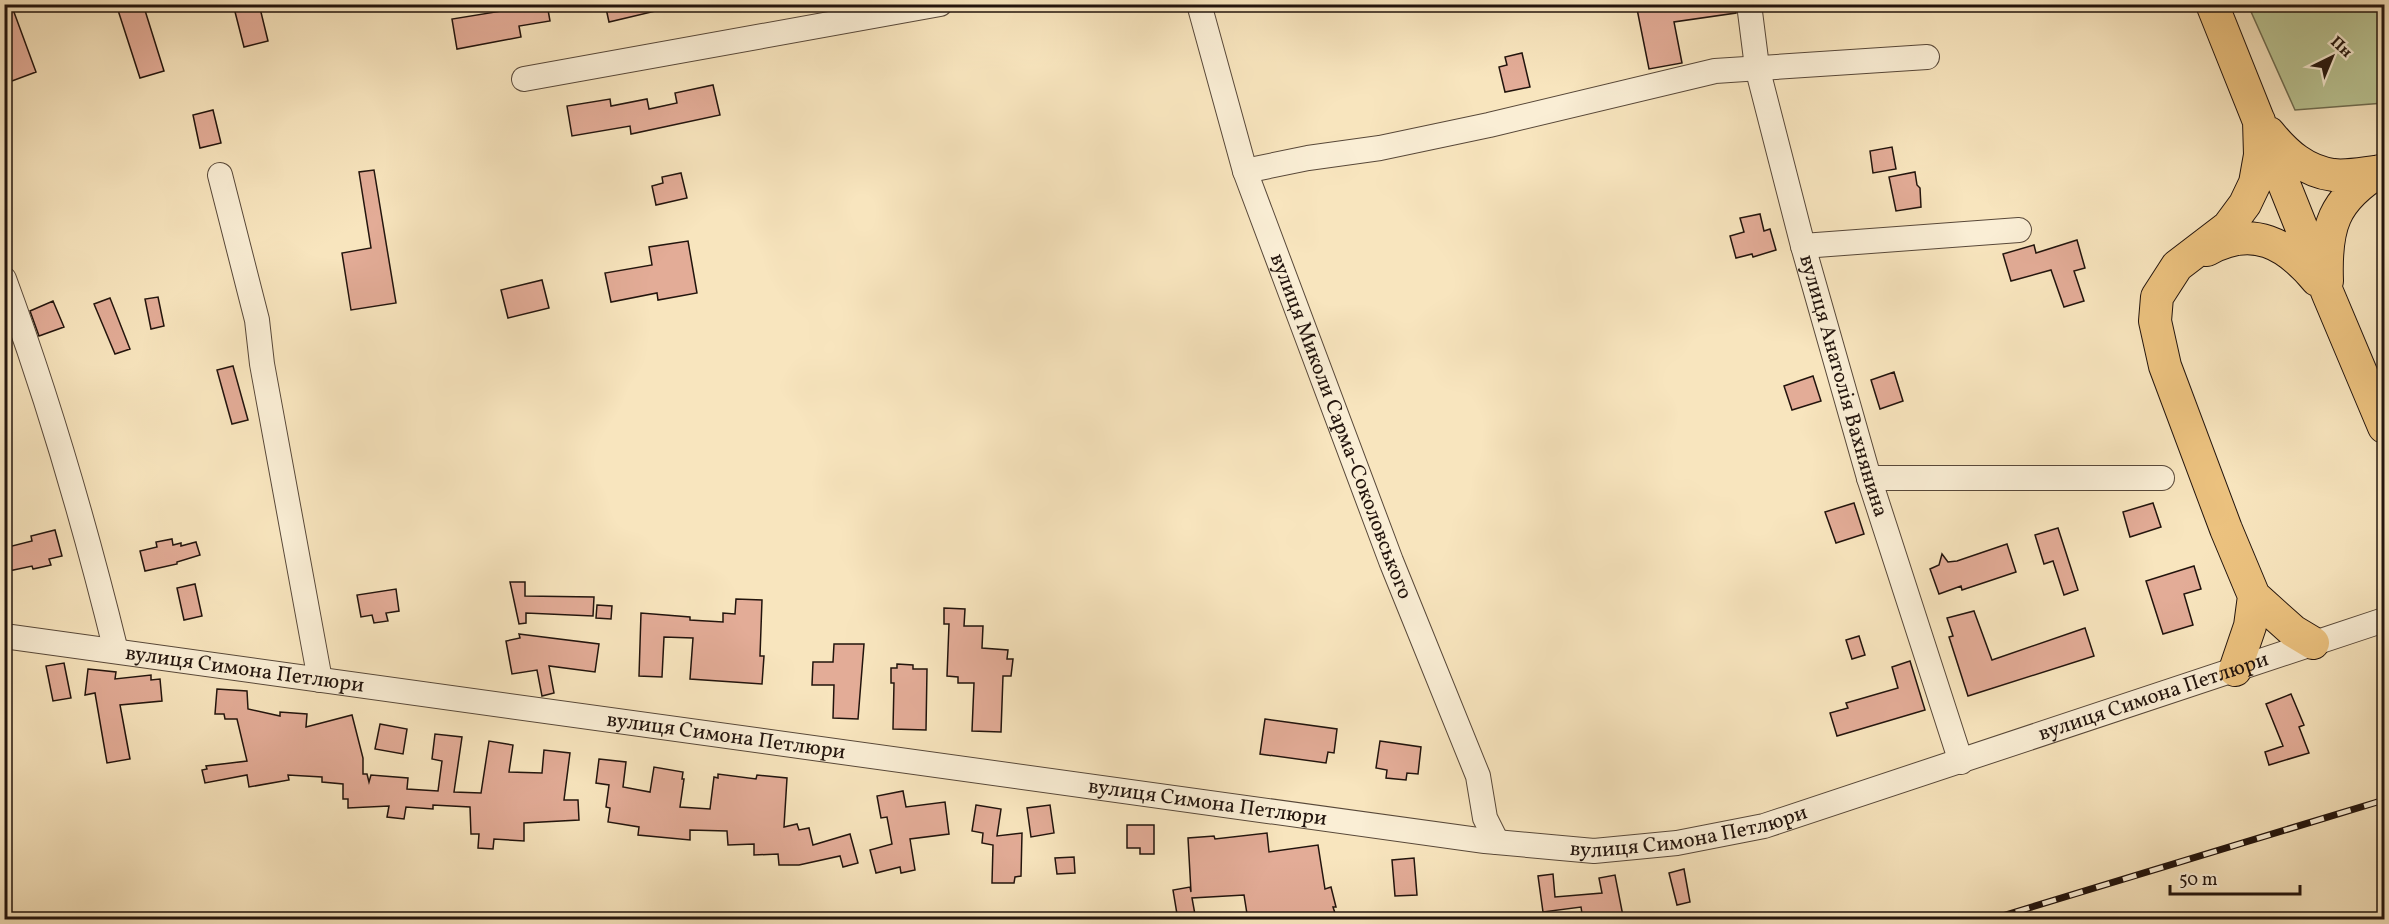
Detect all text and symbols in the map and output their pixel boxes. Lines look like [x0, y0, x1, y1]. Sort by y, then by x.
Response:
north arrow [2302, 27, 2362, 87]
text: Пн [2325, 32, 2357, 63]
street label: вулиця Миколи Сарма-Соколовського [1263, 249, 1419, 604]
street label: вулиця Анатолія Вахнянина [1792, 251, 1895, 521]
street label: вулиця Симона Петлюри [123, 638, 366, 700]
street label: вулиця Симона Петлюри [2035, 645, 2272, 748]
street label: вулиця Симона Петлюри [605, 705, 848, 767]
street label: вулиця Симона Петлюри [1086, 772, 1329, 833]
street label: вулиця Симона Петлюри [1569, 798, 1811, 866]
scale bar [2170, 858, 2300, 896]
text: 50 m [2179, 868, 2218, 893]

